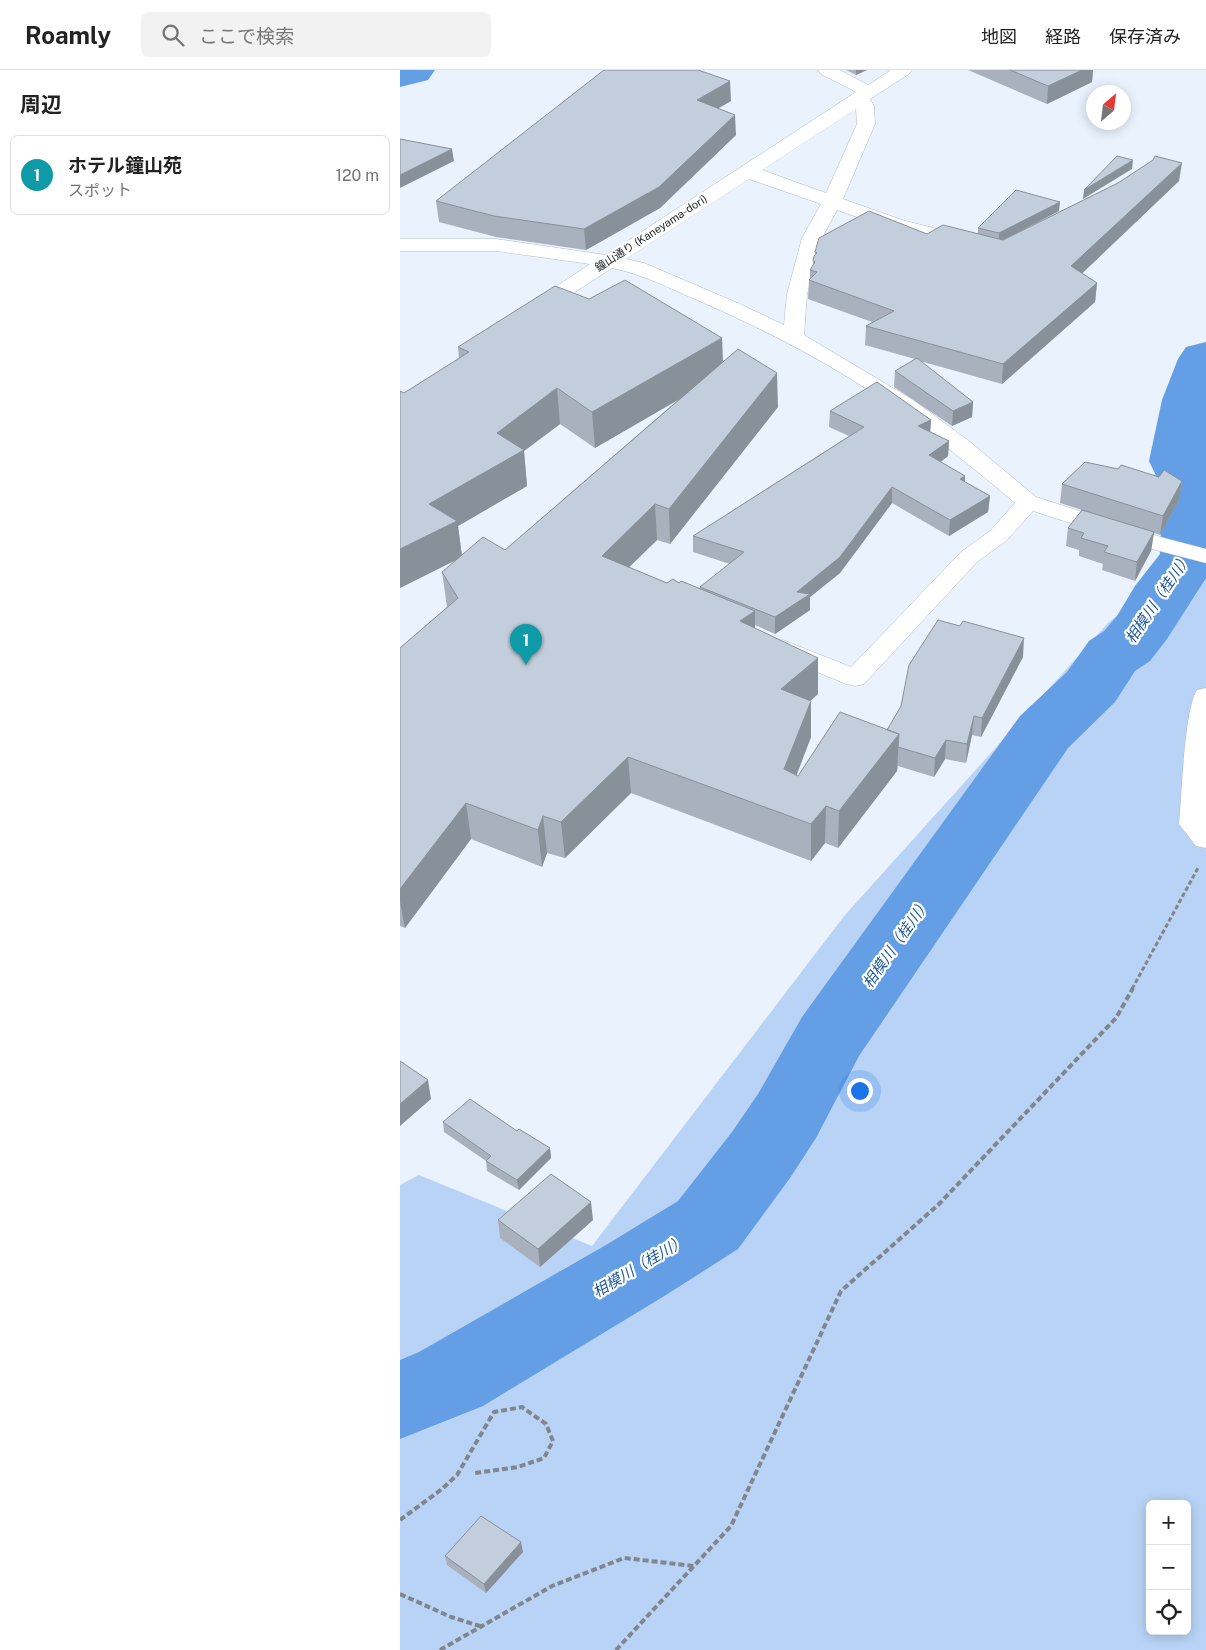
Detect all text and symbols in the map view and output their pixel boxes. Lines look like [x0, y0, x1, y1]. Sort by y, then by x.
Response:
search box [141, 12, 491, 57]
text: Roamly [25, 21, 111, 49]
icon: search [159, 21, 187, 49]
text: ここで検索 [199, 25, 294, 47]
text: 地図 [981, 26, 1017, 47]
text: 経路 [1045, 26, 1081, 47]
text: 保存済み [1109, 26, 1181, 47]
north arrow [1086, 85, 1131, 130]
text: 周辺 [20, 92, 62, 117]
text: ホテル鐘山苑 [68, 154, 182, 176]
text: 1 [34, 166, 40, 185]
text: 120 m [335, 166, 379, 185]
text: スポット [68, 181, 132, 200]
street label: 鐘山通り (Kaneyama-dori) [593, 192, 709, 274]
water label: 相模川（桂川） [1122, 550, 1194, 646]
pin: 1 [510, 624, 542, 665]
water label: 相模川（桂川） [859, 895, 933, 991]
your location [847, 1078, 873, 1104]
water label: 相模川（桂川） [590, 1232, 688, 1300]
map controls [1146, 1500, 1191, 1635]
button: + [1146, 1500, 1191, 1545]
button: − [1146, 1545, 1191, 1590]
button: locate [1146, 1590, 1191, 1635]

